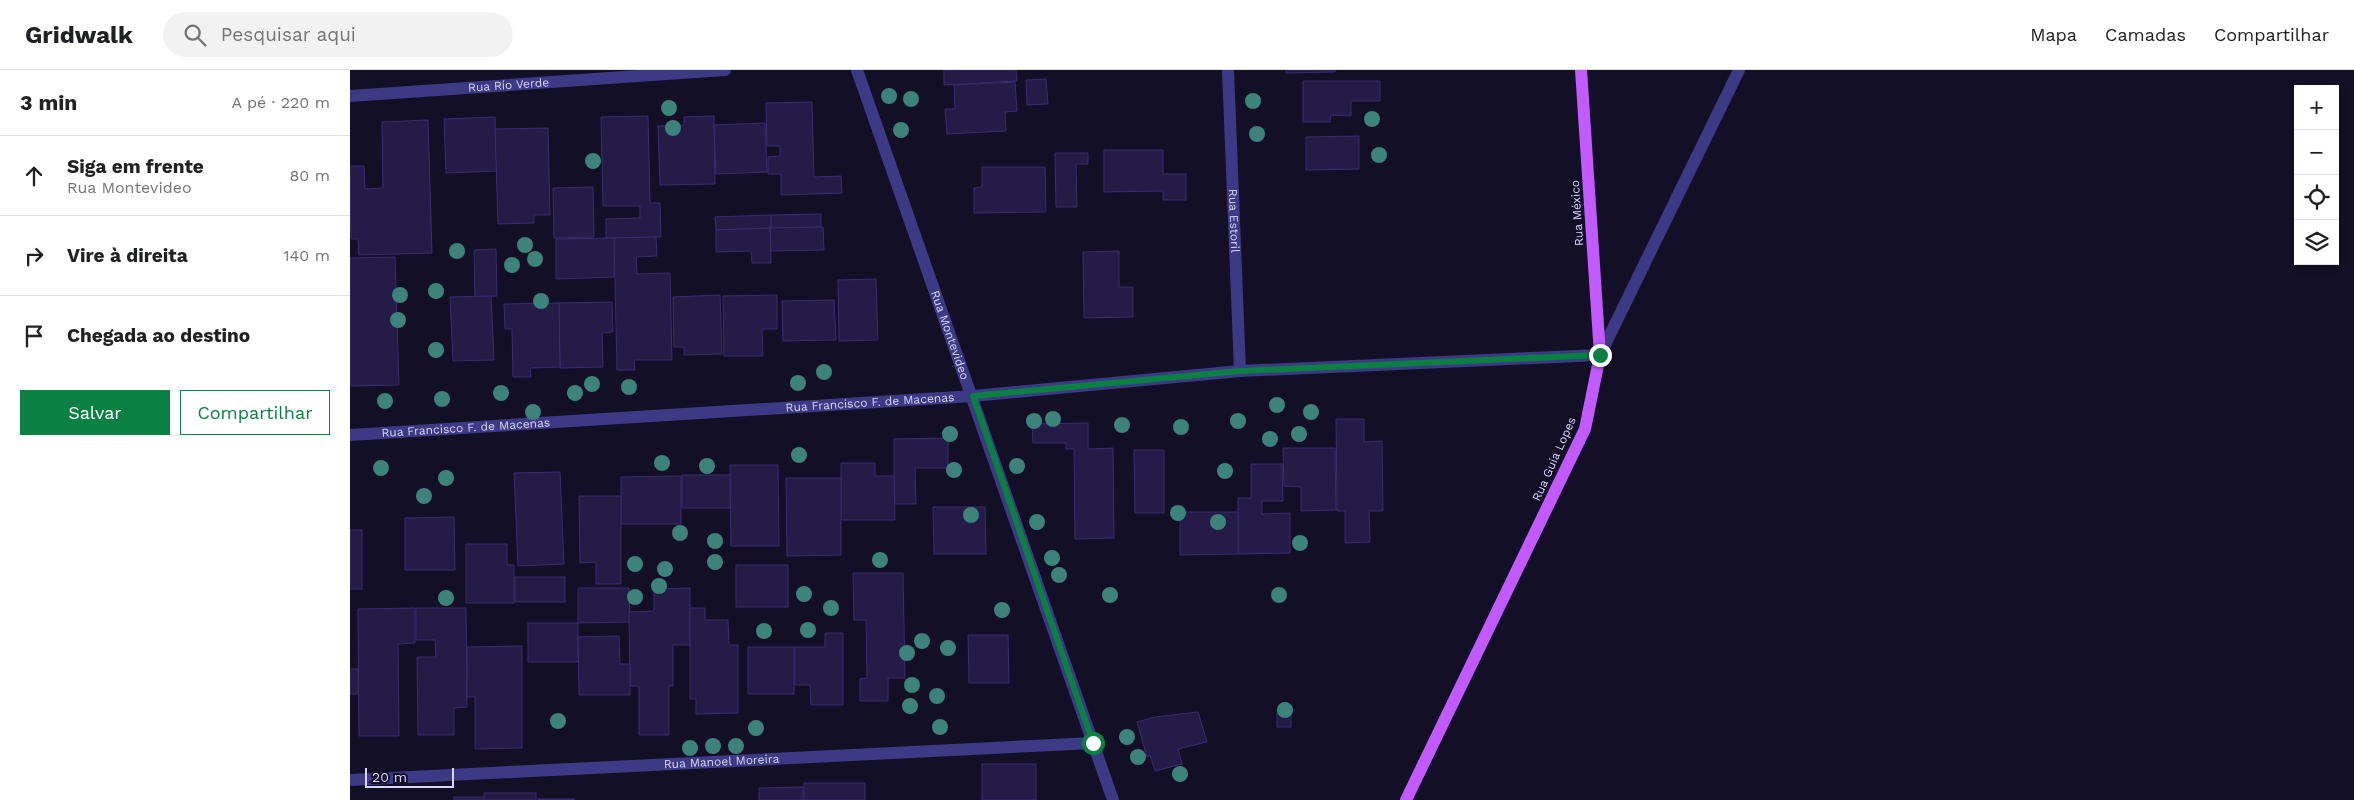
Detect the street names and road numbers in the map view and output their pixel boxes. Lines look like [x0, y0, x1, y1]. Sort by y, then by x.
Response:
street label: Rua Río Verde [468, 75, 550, 95]
street label: Rua México [1568, 179, 1586, 247]
street label: Rua Estoril [1226, 189, 1242, 253]
street label: Rua Montevideo [928, 289, 972, 382]
street label: Rua Francisco F. de Macenas [785, 390, 955, 415]
street label: Rua Francisco F. de Macenas [381, 415, 551, 440]
street label: Rua Guia Lopes [1529, 415, 1579, 503]
street label: Rua Manoel Moreira [663, 752, 780, 771]

